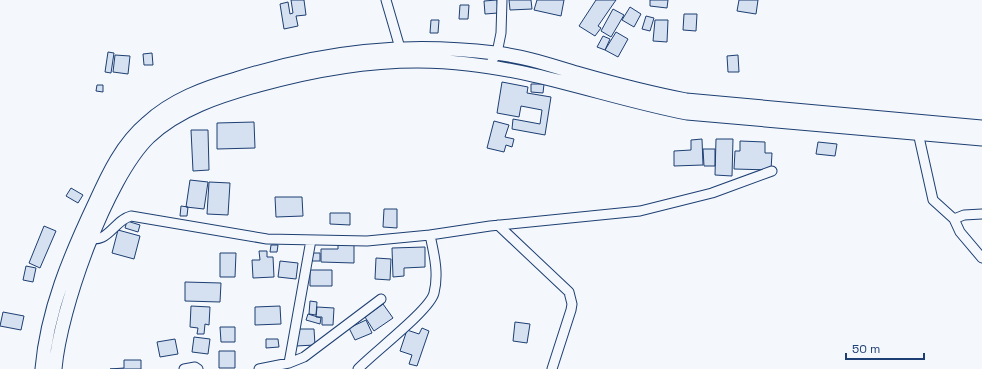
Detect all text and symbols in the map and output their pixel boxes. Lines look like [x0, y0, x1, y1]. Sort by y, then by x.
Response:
scale bar [846, 335, 924, 361]
text: 50 m [852, 341, 880, 357]

